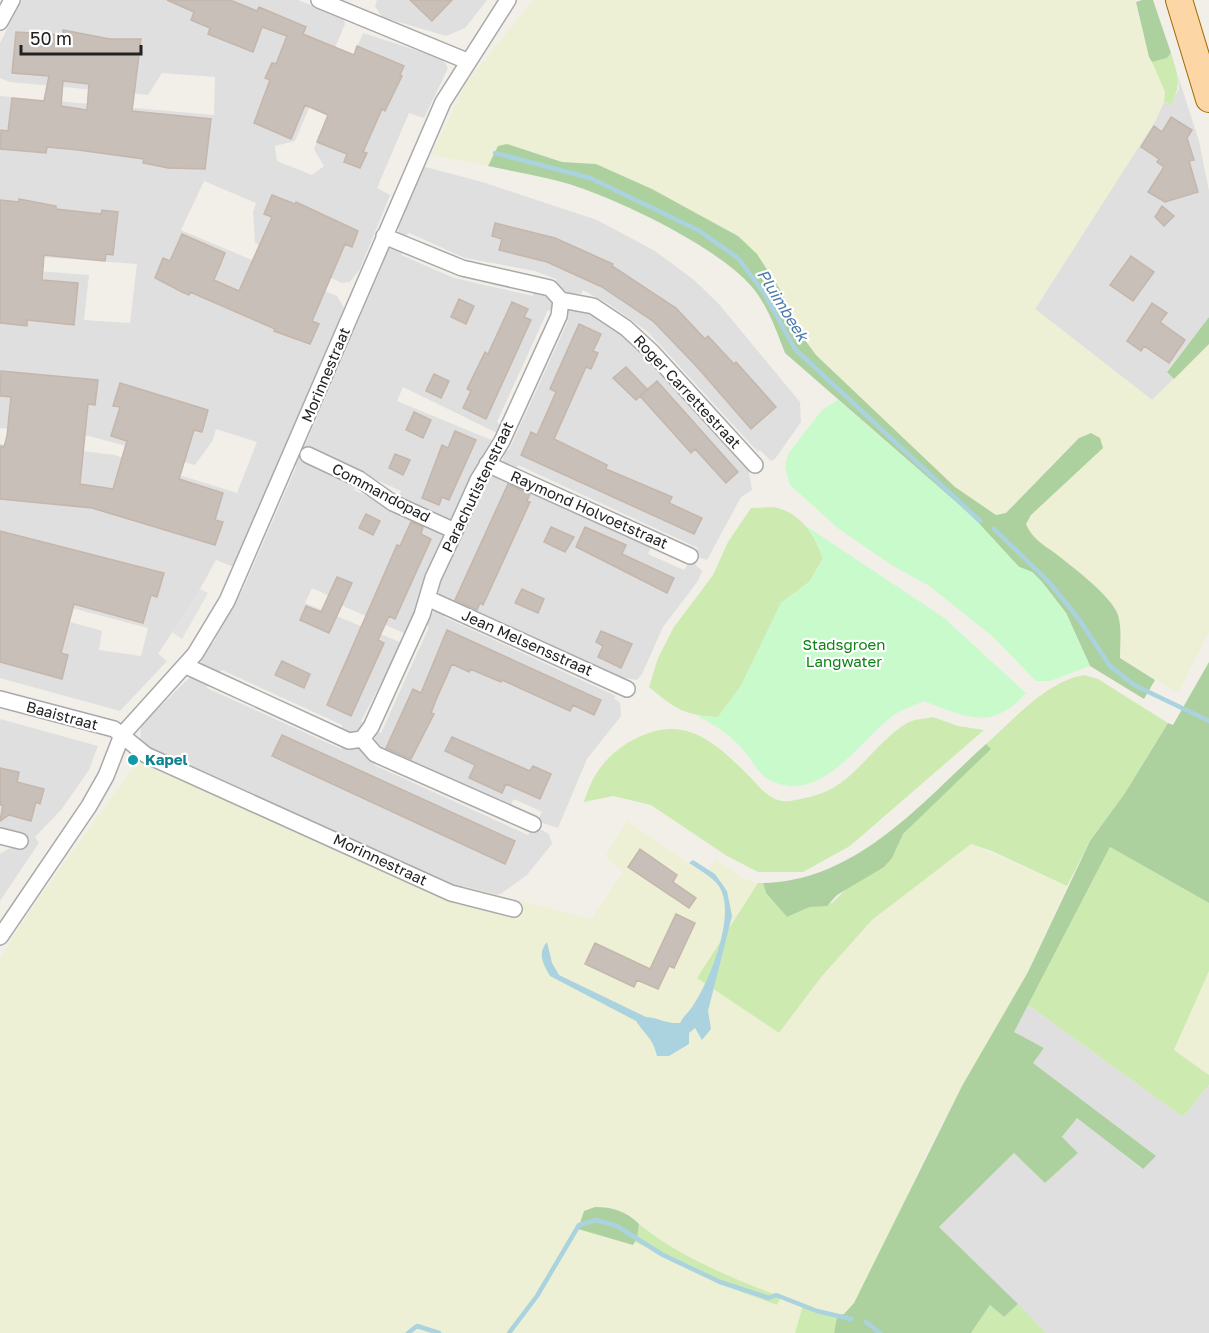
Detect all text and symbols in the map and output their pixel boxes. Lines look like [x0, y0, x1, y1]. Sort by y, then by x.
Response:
scale bar [21, 18, 141, 56]
text: 50 m [30, 27, 72, 49]
water label: Pluimbeek [753, 265, 814, 346]
street label: Morinnestraat [297, 324, 353, 425]
street label: Roger Carrettestraat [631, 331, 745, 452]
street label: Parachutistenstraat [438, 418, 517, 555]
street label: Commandopad [329, 459, 434, 526]
street label: Raymond Holvoetstraat [508, 466, 671, 552]
street label: Jean Melsensstraat [459, 605, 596, 679]
park label: Stadsgroen Langwater [803, 635, 885, 670]
street label: Baaistraat [24, 697, 100, 733]
place label: Kapel [145, 750, 188, 768]
marker: Kapel [126, 753, 140, 767]
street label: Morinnestraat [331, 830, 430, 889]

